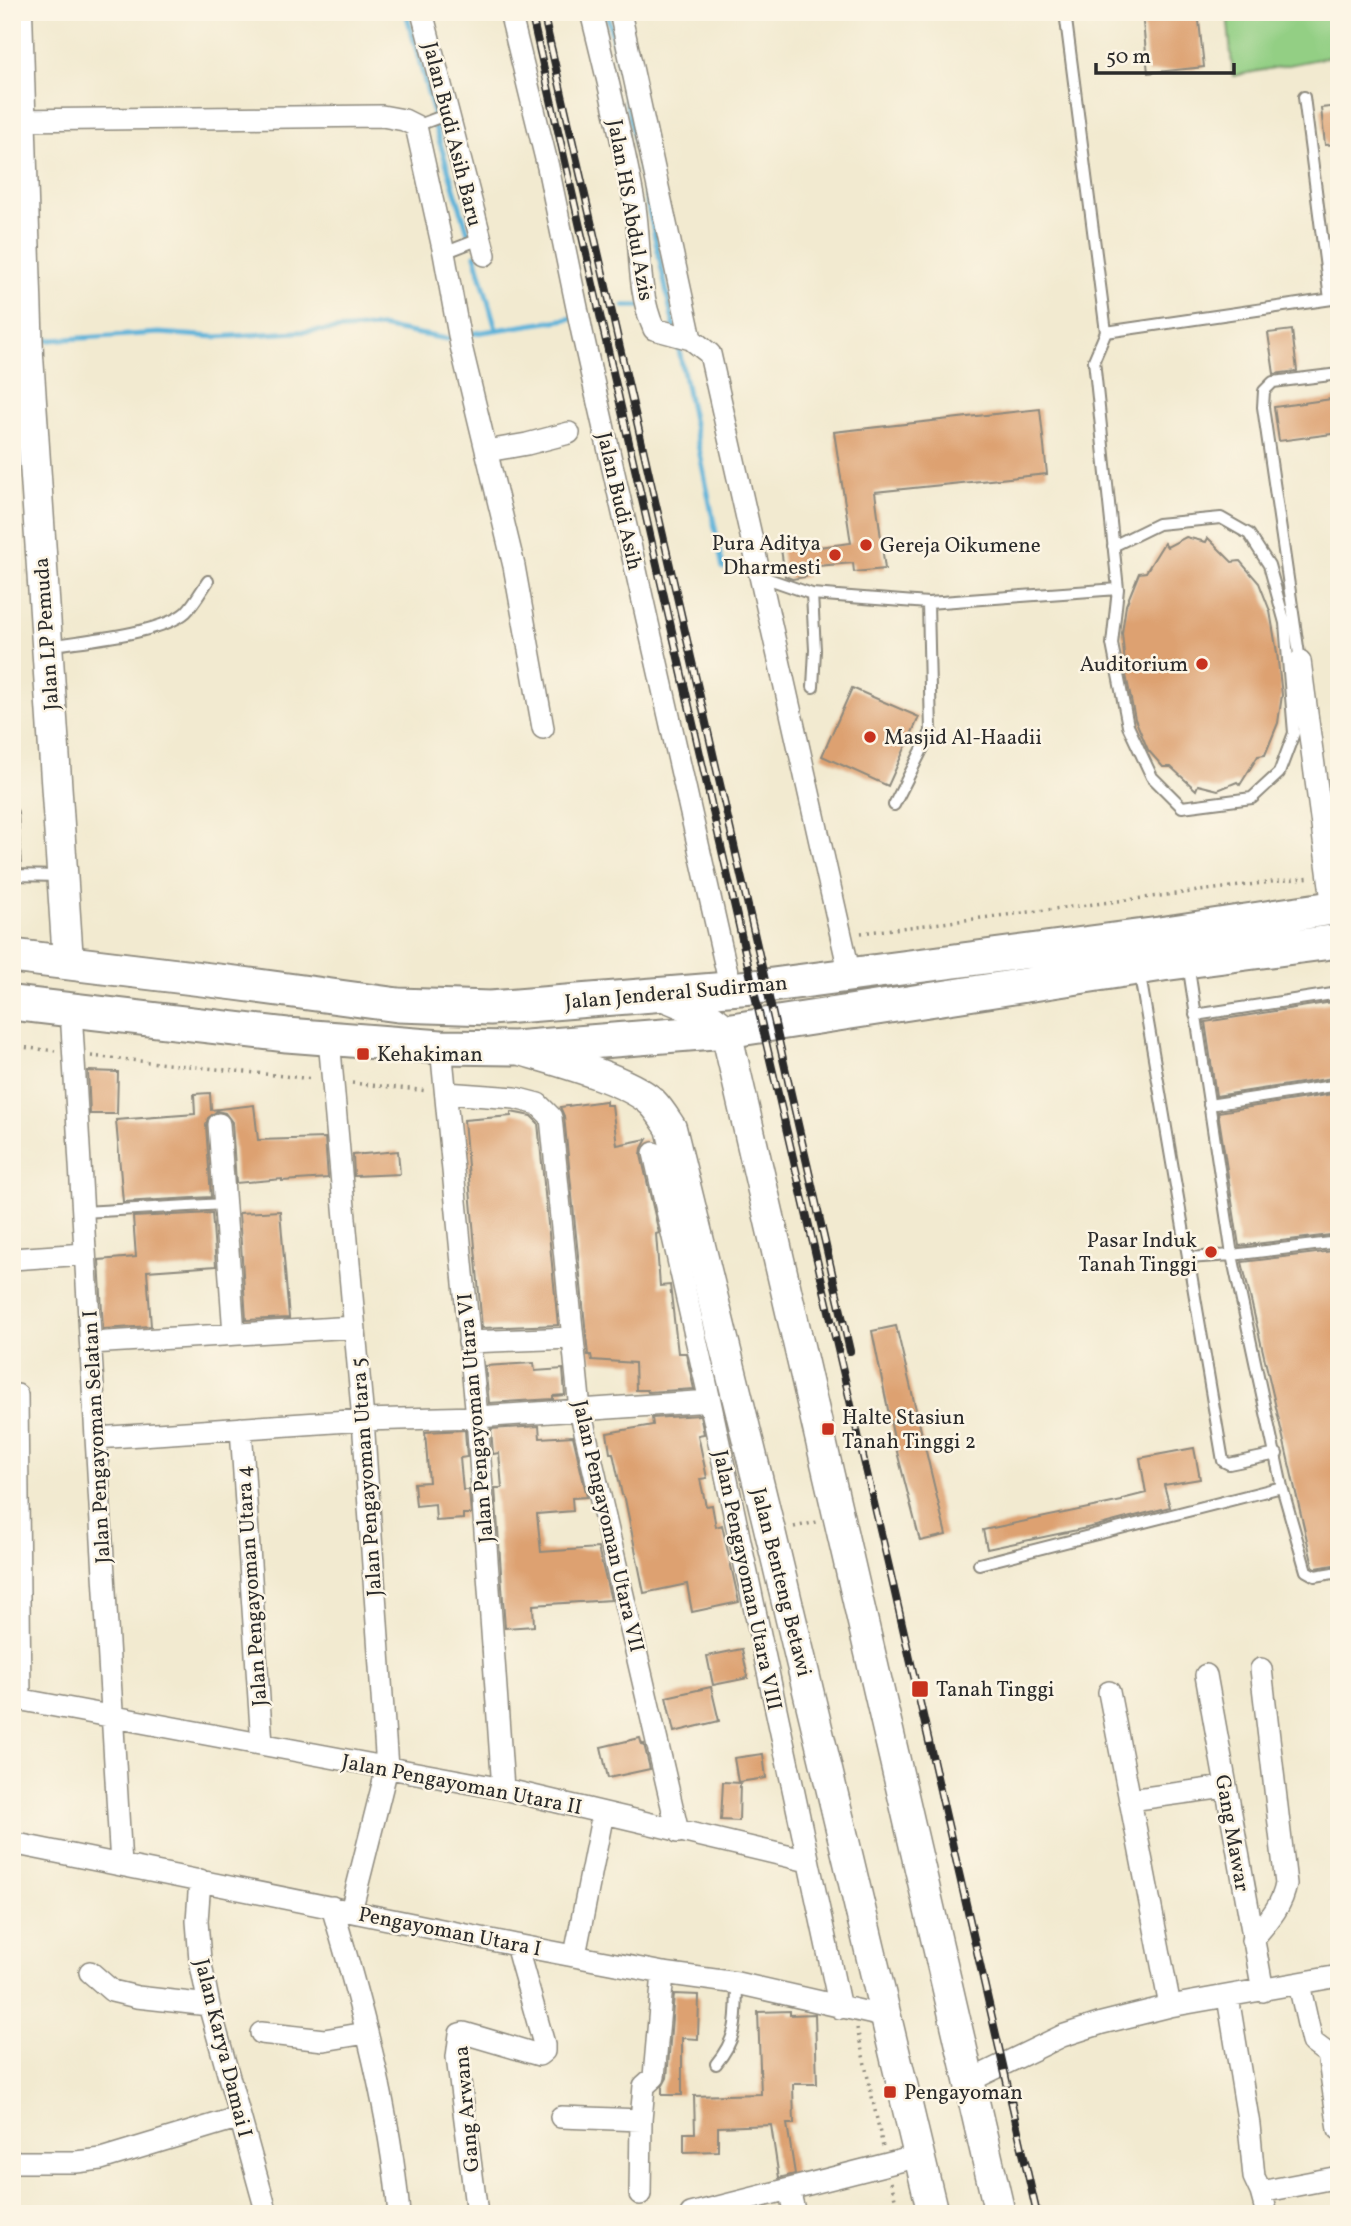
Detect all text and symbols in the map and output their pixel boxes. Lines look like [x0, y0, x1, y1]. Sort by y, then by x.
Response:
scale bar [1096, 32, 1234, 76]
street label: Jalan Budi Asih Baru [415, 39, 488, 230]
text: 50 m [1106, 43, 1151, 72]
street label: Jalan HS Abdul Azis [599, 117, 660, 303]
street label: Jalan Budi Asih [589, 430, 648, 573]
place label: Pura Aditya Dharmesti [712, 530, 821, 583]
place label: Gereja Oikumene [880, 532, 1041, 561]
marker: Gereja Oikumene [858, 537, 874, 553]
marker: Pura Aditya Dharmesti [827, 547, 843, 563]
street label: Jalan LP Pemuda [28, 556, 67, 711]
place label: Auditorium [1080, 651, 1188, 680]
marker: Auditorium [1194, 656, 1210, 672]
place label: Masjid Al-Haadii [884, 724, 1042, 753]
marker: Masjid Al-Haadii [862, 729, 878, 745]
street label: Jalan Jenderal Sudirman [563, 969, 789, 1018]
place label: Kehakiman [377, 1041, 483, 1070]
marker: Kehakiman [355, 1046, 371, 1062]
place label: Pasar Induk Tanah Tinggi [1079, 1227, 1198, 1280]
marker: Pasar Induk Tanah Tinggi [1203, 1244, 1219, 1260]
street label: Jalan Pengayoman Utara VI [451, 1292, 502, 1544]
street label: Jalan Pengayoman Selatan I [76, 1309, 119, 1564]
street label: Jalan Pengayoman Utara 5 [345, 1357, 390, 1597]
street label: Jalan Pengayoman Utara VII [564, 1397, 651, 1655]
place label: Halte Stasiun Tanah Tinggi 2 [842, 1404, 976, 1457]
marker: Halte Stasiun Tanah Tinggi 2 [820, 1421, 836, 1437]
street label: Jalan Pengayoman Utara VIII [705, 1448, 788, 1713]
street label: Jalan Pengayoman Utara 4 [230, 1464, 275, 1708]
street label: Jalan Benteng Betawi [743, 1485, 818, 1680]
place label: Tanah Tinggi [936, 1676, 1054, 1705]
marker: Tanah Tinggi [910, 1679, 930, 1699]
street label: Jalan Pengayoman Utara II [339, 1748, 584, 1823]
street label: Gang Mawar [1207, 1773, 1256, 1894]
street label: Pengayoman Utara I [356, 1901, 544, 1964]
street label: Jalan Karya Damai I [186, 1956, 259, 2141]
street label: Gang Arwana [448, 2045, 487, 2173]
place label: Pengayoman [904, 2079, 1023, 2108]
marker: Pengayoman [882, 2084, 898, 2100]

